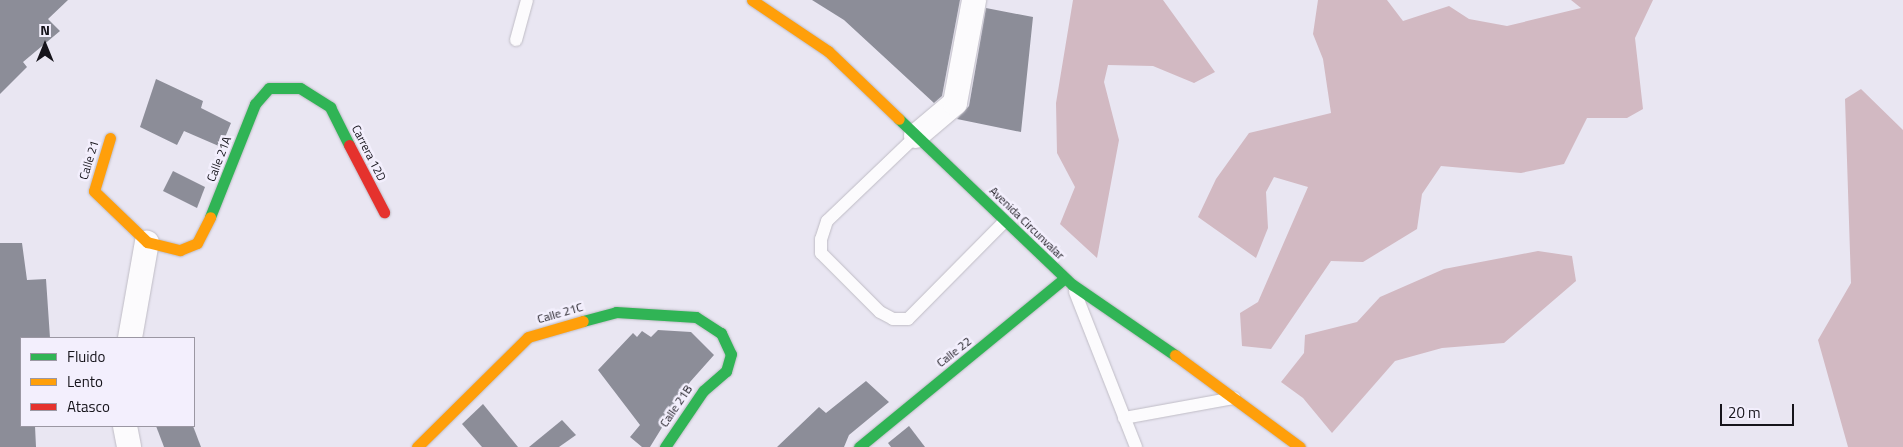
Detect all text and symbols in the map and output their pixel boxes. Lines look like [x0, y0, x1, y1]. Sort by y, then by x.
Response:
text: N [40, 19, 50, 40]
north arrow [20, 20, 70, 70]
street label: Carrera 12D [349, 123, 389, 183]
street label: Calle 21A [204, 134, 234, 184]
street label: Calle 21 [76, 139, 102, 181]
street label: Avenida Circunvalar [987, 184, 1067, 262]
street label: Calle 21C [536, 300, 584, 326]
street label: Calle 22 [934, 334, 974, 370]
legend [20, 337, 195, 427]
text: Fluido [67, 345, 105, 368]
text: Lento [67, 370, 103, 393]
street label: Calle 21B [657, 382, 695, 430]
scale bar [1723, 394, 1797, 426]
text: Atasco [67, 395, 110, 418]
text: 20 m [1728, 401, 1761, 424]

